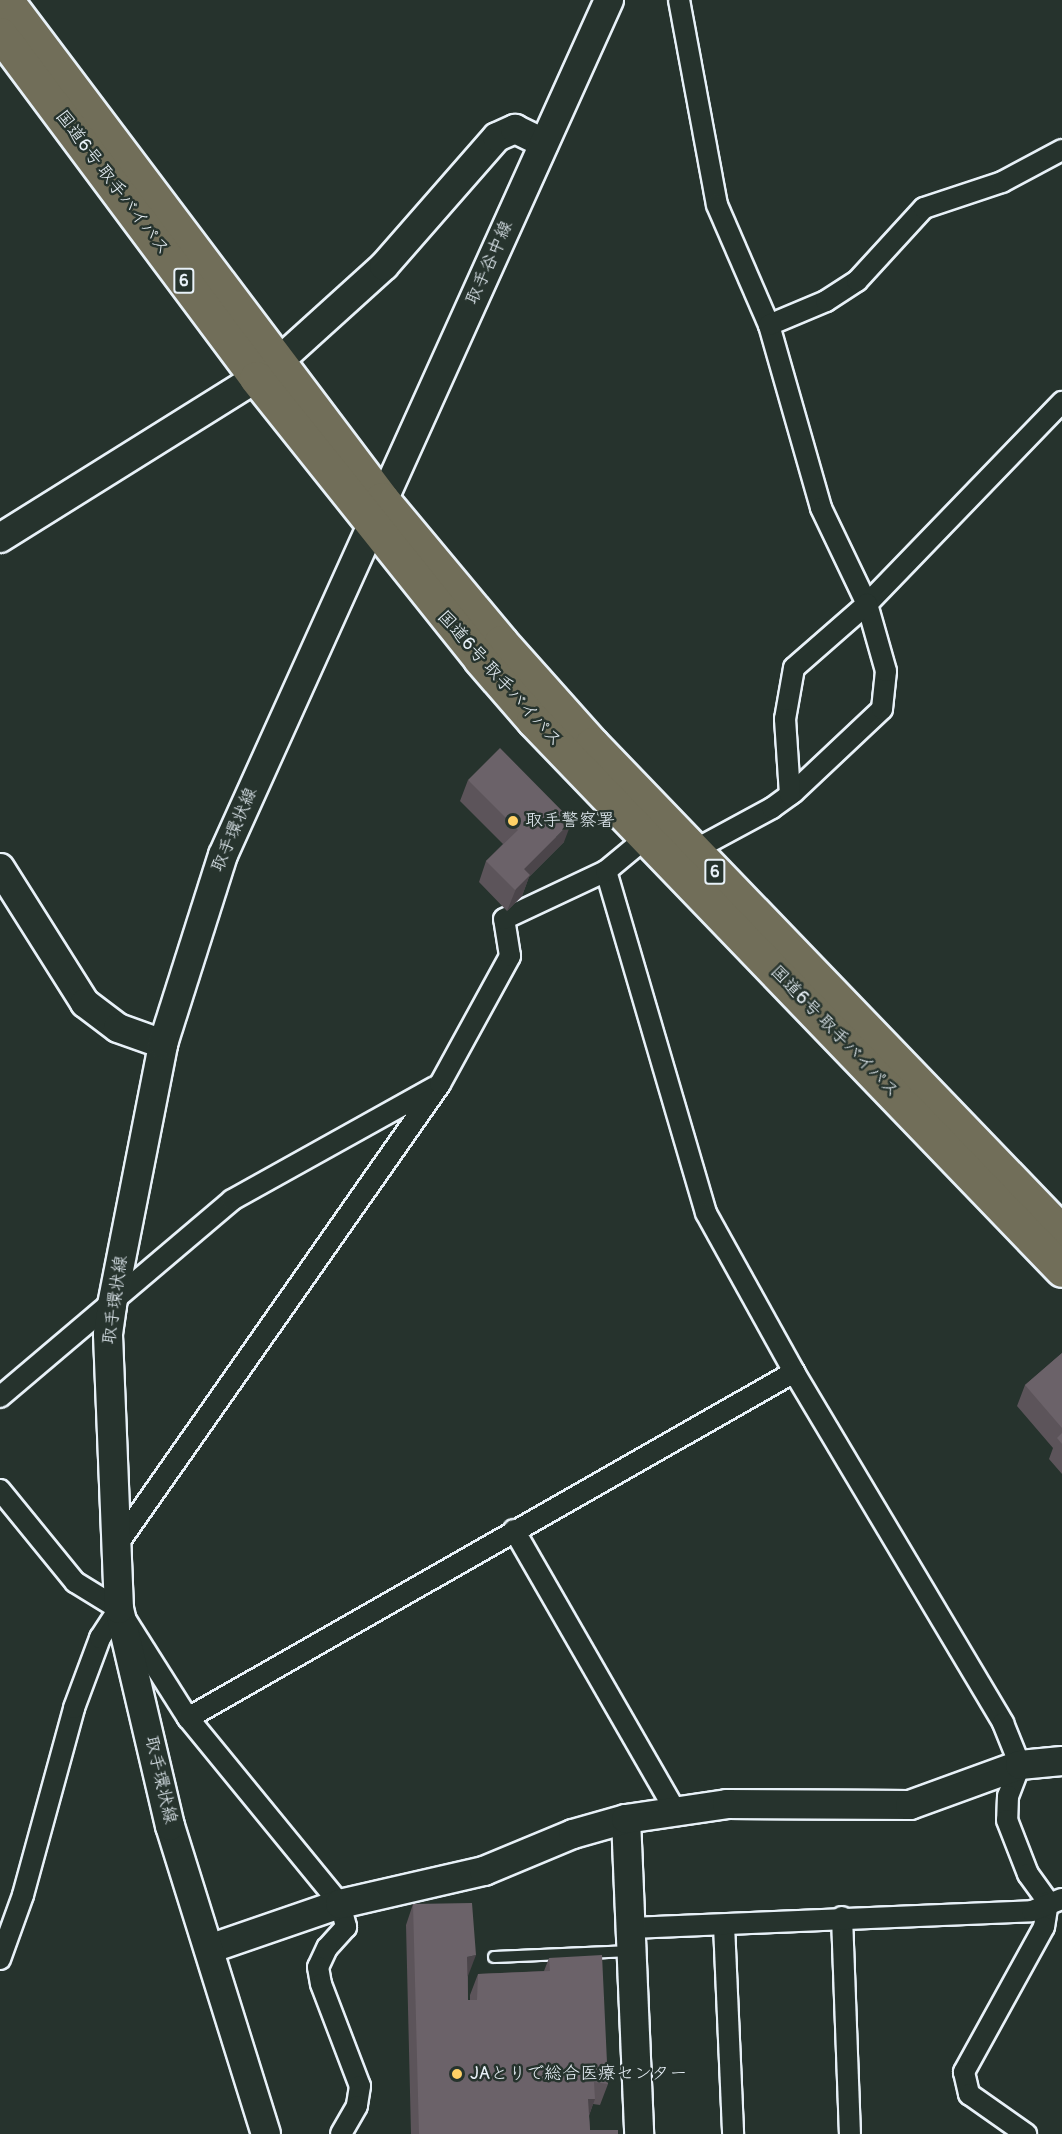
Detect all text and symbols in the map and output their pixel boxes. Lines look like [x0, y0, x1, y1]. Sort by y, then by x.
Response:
street label: 国道6号 取手バイパス [50, 106, 174, 260]
street label: 取手谷中線 [462, 217, 518, 309]
road number: 6 [172, 268, 196, 294]
street label: 国道6号 取手バイパス [432, 606, 566, 752]
street label: 取手環状線 [207, 784, 263, 876]
place label: 取手警察署 [525, 810, 615, 832]
marker: 取手警察署 [506, 814, 520, 828]
road number: 6 [703, 859, 727, 885]
street label: 国道6号 取手バイパス [765, 961, 903, 1103]
street label: 取手環状線 [99, 1254, 133, 1346]
street label: 取手環状線 [139, 1734, 181, 1826]
place label: JAとりで総合医療センター [470, 2063, 688, 2085]
marker: JAとりで総合医療センター [448, 2065, 466, 2083]

